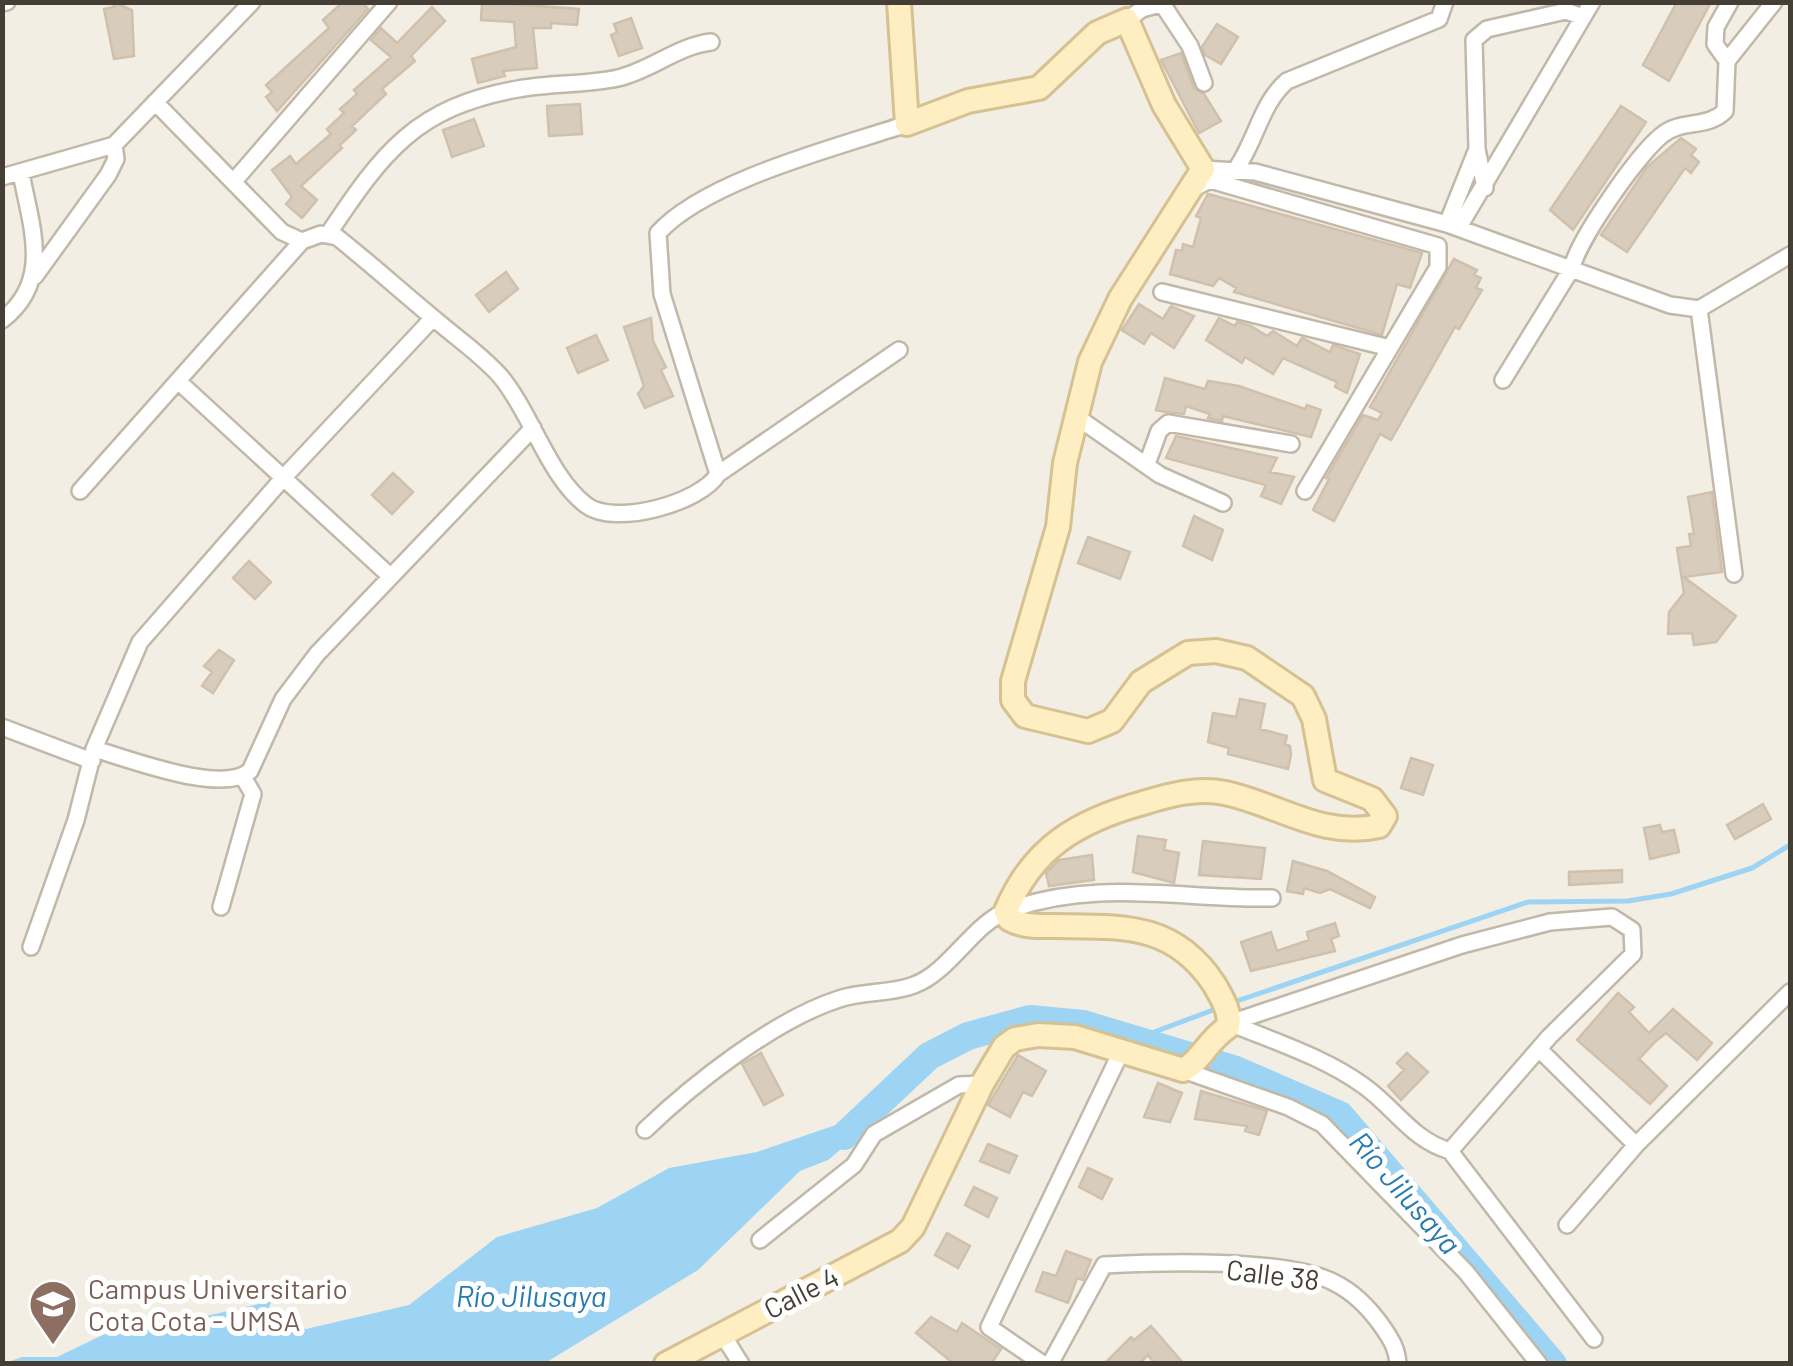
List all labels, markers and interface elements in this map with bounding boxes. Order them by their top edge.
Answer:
water label: Río Jilusaya [1343,1123,1469,1261]
street label: Calle 38 [1225,1251,1321,1297]
street label: Calle 4 [758,1259,844,1325]
place label: Campus Universitario Cota Cota - UMSA [88,1271,348,1337]
water label: Río Jilusaya [456,1277,606,1313]
school or university icon: Campus Universitario Cota Cota - UMSA [27,1278,79,1346]

